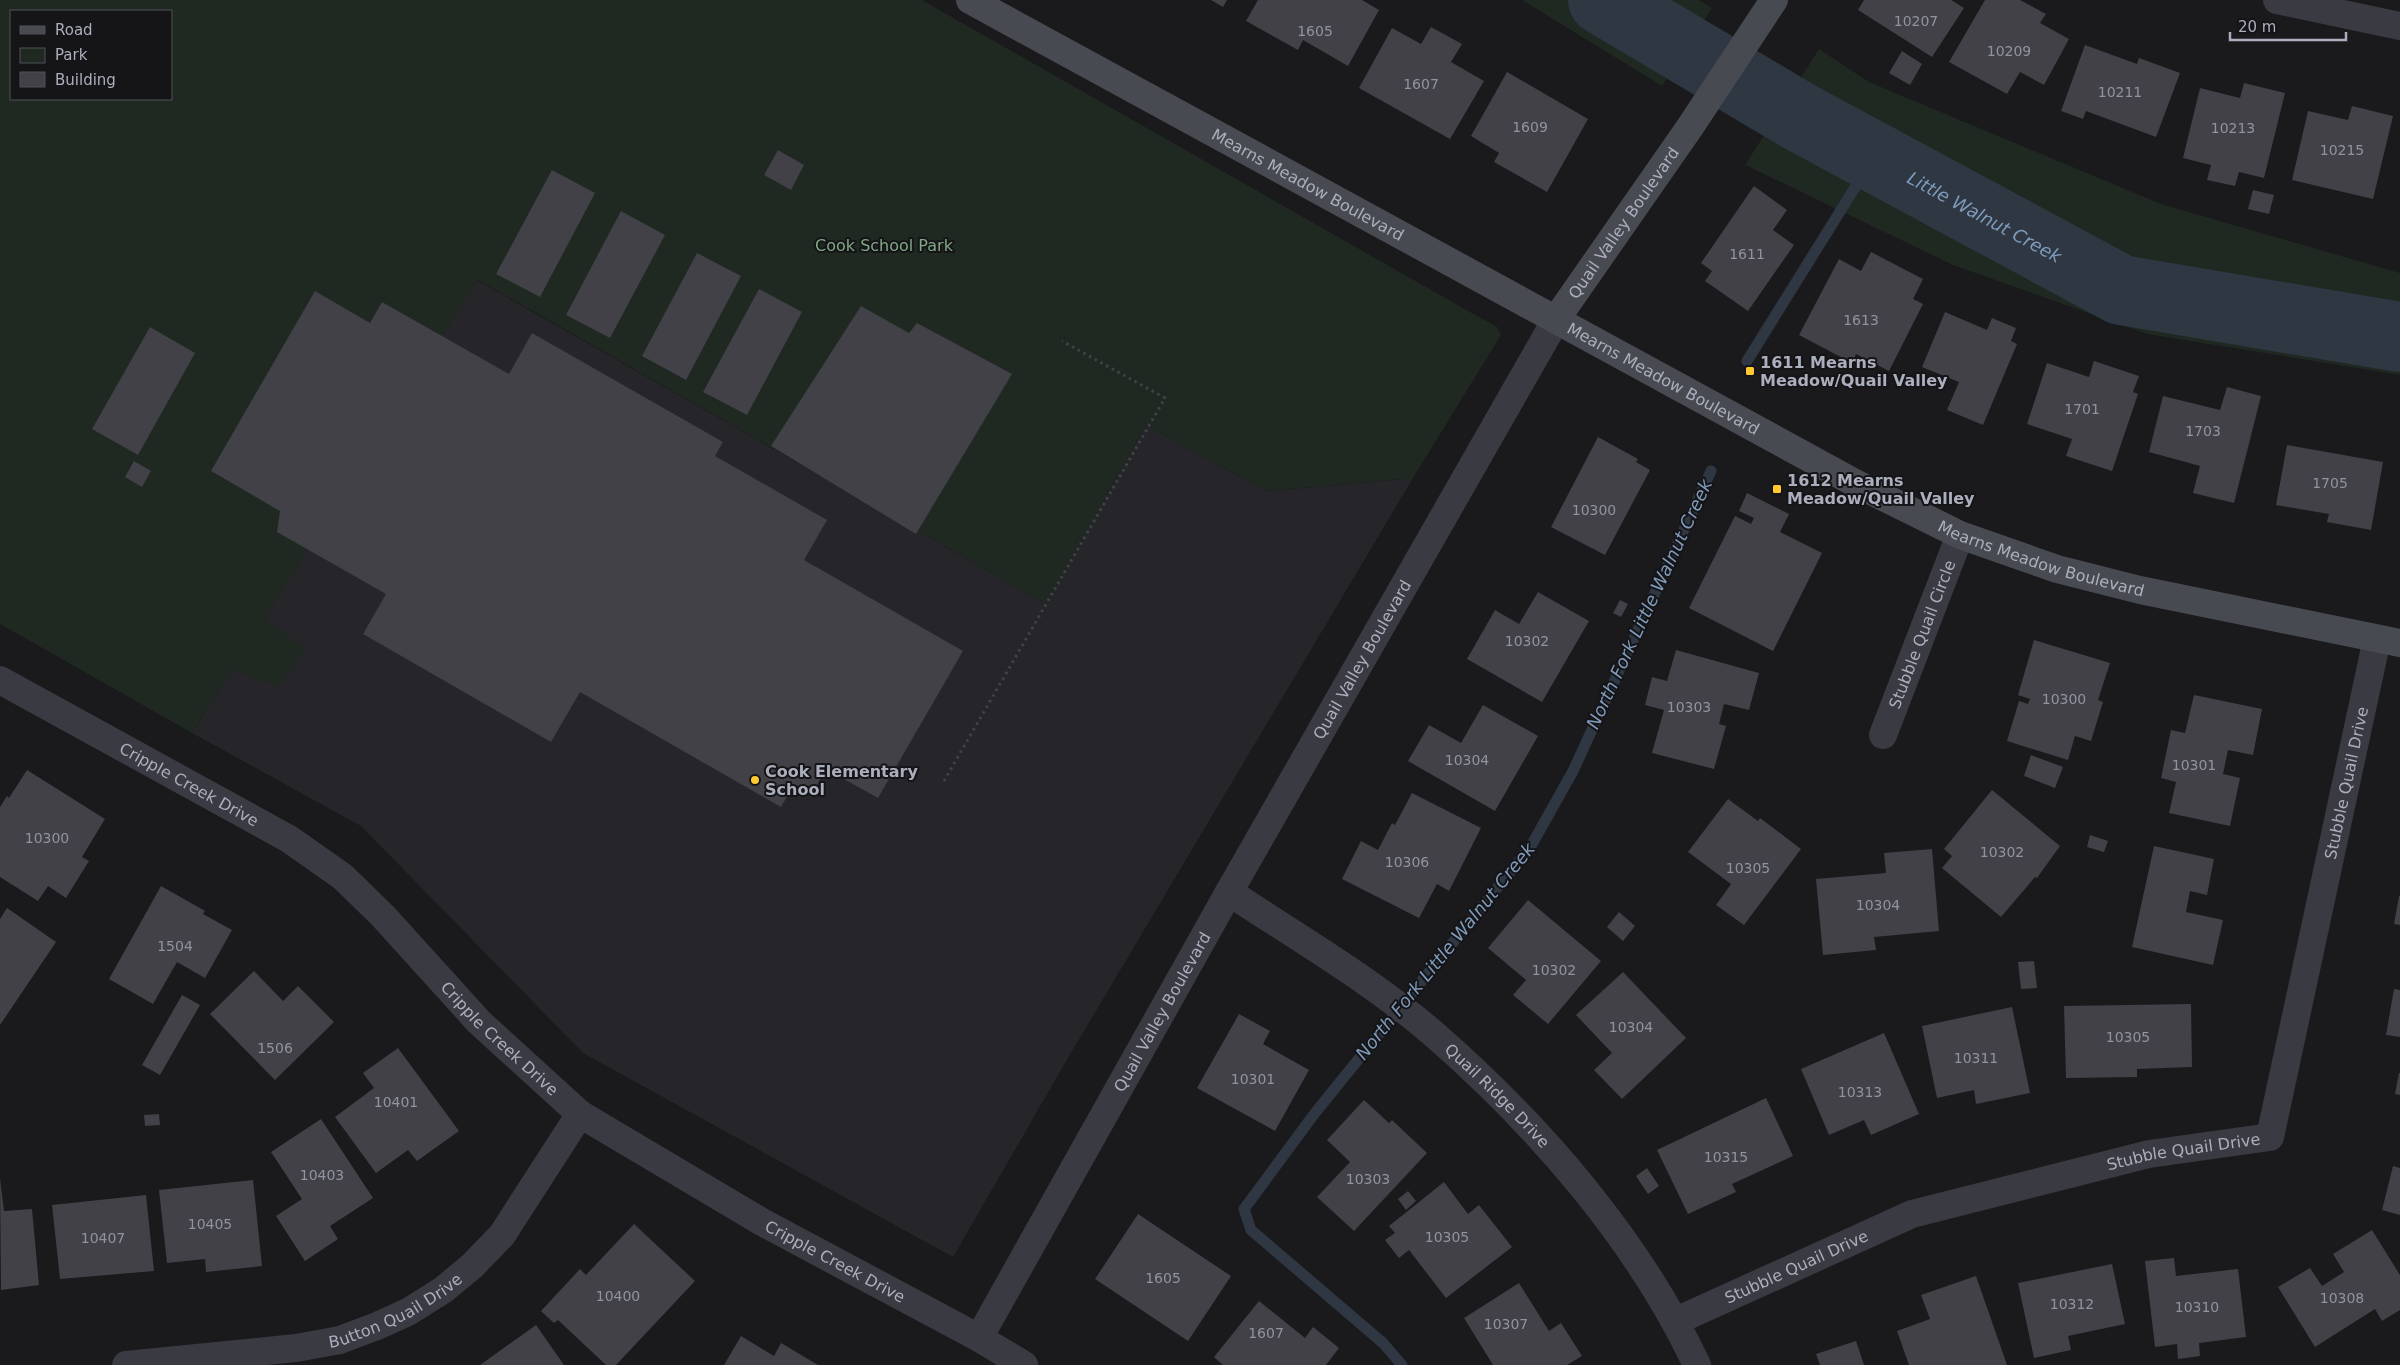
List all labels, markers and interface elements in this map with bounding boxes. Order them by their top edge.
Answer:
legend [10,10,172,100]
scale bar [2230,10,2346,42]
house number: 10207 [1894,13,1938,29]
text: 20 m [2238,18,2276,36]
text: Road [55,21,93,39]
house number: 1605 [1297,23,1333,39]
house number: 10209 [1987,43,2031,59]
text: Park [55,46,88,64]
text: Building [55,71,116,89]
house number: 1607 [1403,76,1439,92]
house number: 10211 [2098,84,2142,100]
house number: 1609 [1512,119,1548,135]
house number: 10213 [2211,120,2255,136]
street label: Mearns Meadow Boulevard [1209,124,1407,244]
house number: 10215 [2320,142,2364,158]
street label: Quail Valley Boulevard [1564,143,1683,302]
water label: Little Walnut Creek [1904,167,2067,267]
park label: Cook School Park [815,236,954,255]
house number: 1611 [1729,246,1765,262]
house number: 1613 [1843,312,1879,328]
street label: Mearns Meadow Boulevard [1564,318,1763,439]
place label: 1611 Mearns Meadow/Quail Valley [1760,353,1948,390]
marker: 1611 Mearns Meadow/Quail Valley [1744,365,1756,377]
house number: 1701 [2064,401,2100,417]
house number: 1703 [2185,423,2221,439]
place label: 1612 Mearns Meadow/Quail Valley [1787,471,1975,508]
water label: North Fork Little Walnut Creek [1582,474,1717,732]
house number: 1705 [2312,475,2348,491]
marker: 1612 Mearns Meadow/Quail Valley [1771,483,1783,495]
house number: 10300 [1572,502,1616,518]
street label: Mearns Meadow Boulevard [1935,516,2146,600]
street label: Stubble Quail Circle [1885,557,1959,711]
street label: Quail Valley Boulevard [1309,577,1415,743]
house number: 10302 [1505,633,1549,649]
house number: 10300 [2042,691,2086,707]
house number: 10303 [1667,699,1711,715]
street label: Stubble Quail Drive [2320,705,2372,861]
street label: Cripple Creek Drive [116,738,262,830]
house number: 10304 [1445,752,1489,768]
house number: 10301 [2172,757,2216,773]
place label: Cook Elementary School [765,762,918,799]
marker: Cook Elementary School [749,774,761,786]
house number: 10300 [25,830,69,846]
water label: North Fork Little Walnut Creek [1351,837,1540,1064]
house number: 10302 [1980,844,2024,860]
house number: 10306 [1385,854,1429,870]
house number: 10305 [1726,860,1770,876]
house number: 10304 [1856,897,1900,913]
street label: Quail Valley Boulevard [1109,928,1214,1095]
house number: 1504 [157,938,193,954]
house number: 10302 [1532,962,1576,978]
street label: Cripple Creek Drive [437,977,562,1099]
house number: 10304 [1609,1019,1653,1035]
house number: 10305 [2106,1029,2150,1045]
street label: Quail Ridge Drive [1441,1039,1554,1151]
house number: 1506 [257,1040,293,1056]
house number: 10311 [1954,1050,1998,1066]
house number: 10301 [1231,1071,1275,1087]
house number: 10313 [1838,1084,1882,1100]
house number: 10401 [374,1094,418,1110]
street label: Stubble Quail Drive [2105,1129,2261,1174]
house number: 10315 [1704,1149,1748,1165]
house number: 10403 [300,1167,344,1183]
house number: 10303 [1346,1171,1390,1187]
house number: 10405 [188,1216,232,1232]
street label: Cripple Creek Drive [762,1216,908,1306]
street label: Stubble Quail Drive [1721,1226,1871,1307]
house number: 10305 [1425,1229,1469,1245]
house number: 10407 [81,1230,125,1246]
street label: Button Quail Drive [327,1269,466,1351]
house number: 1605 [1145,1270,1181,1286]
house number: 10400 [596,1288,640,1304]
house number: 10308 [2320,1290,2364,1306]
house number: 10312 [2050,1296,2094,1312]
house number: 10310 [2175,1299,2219,1315]
house number: 10307 [1484,1316,1528,1332]
house number: 1607 [1248,1325,1284,1341]

